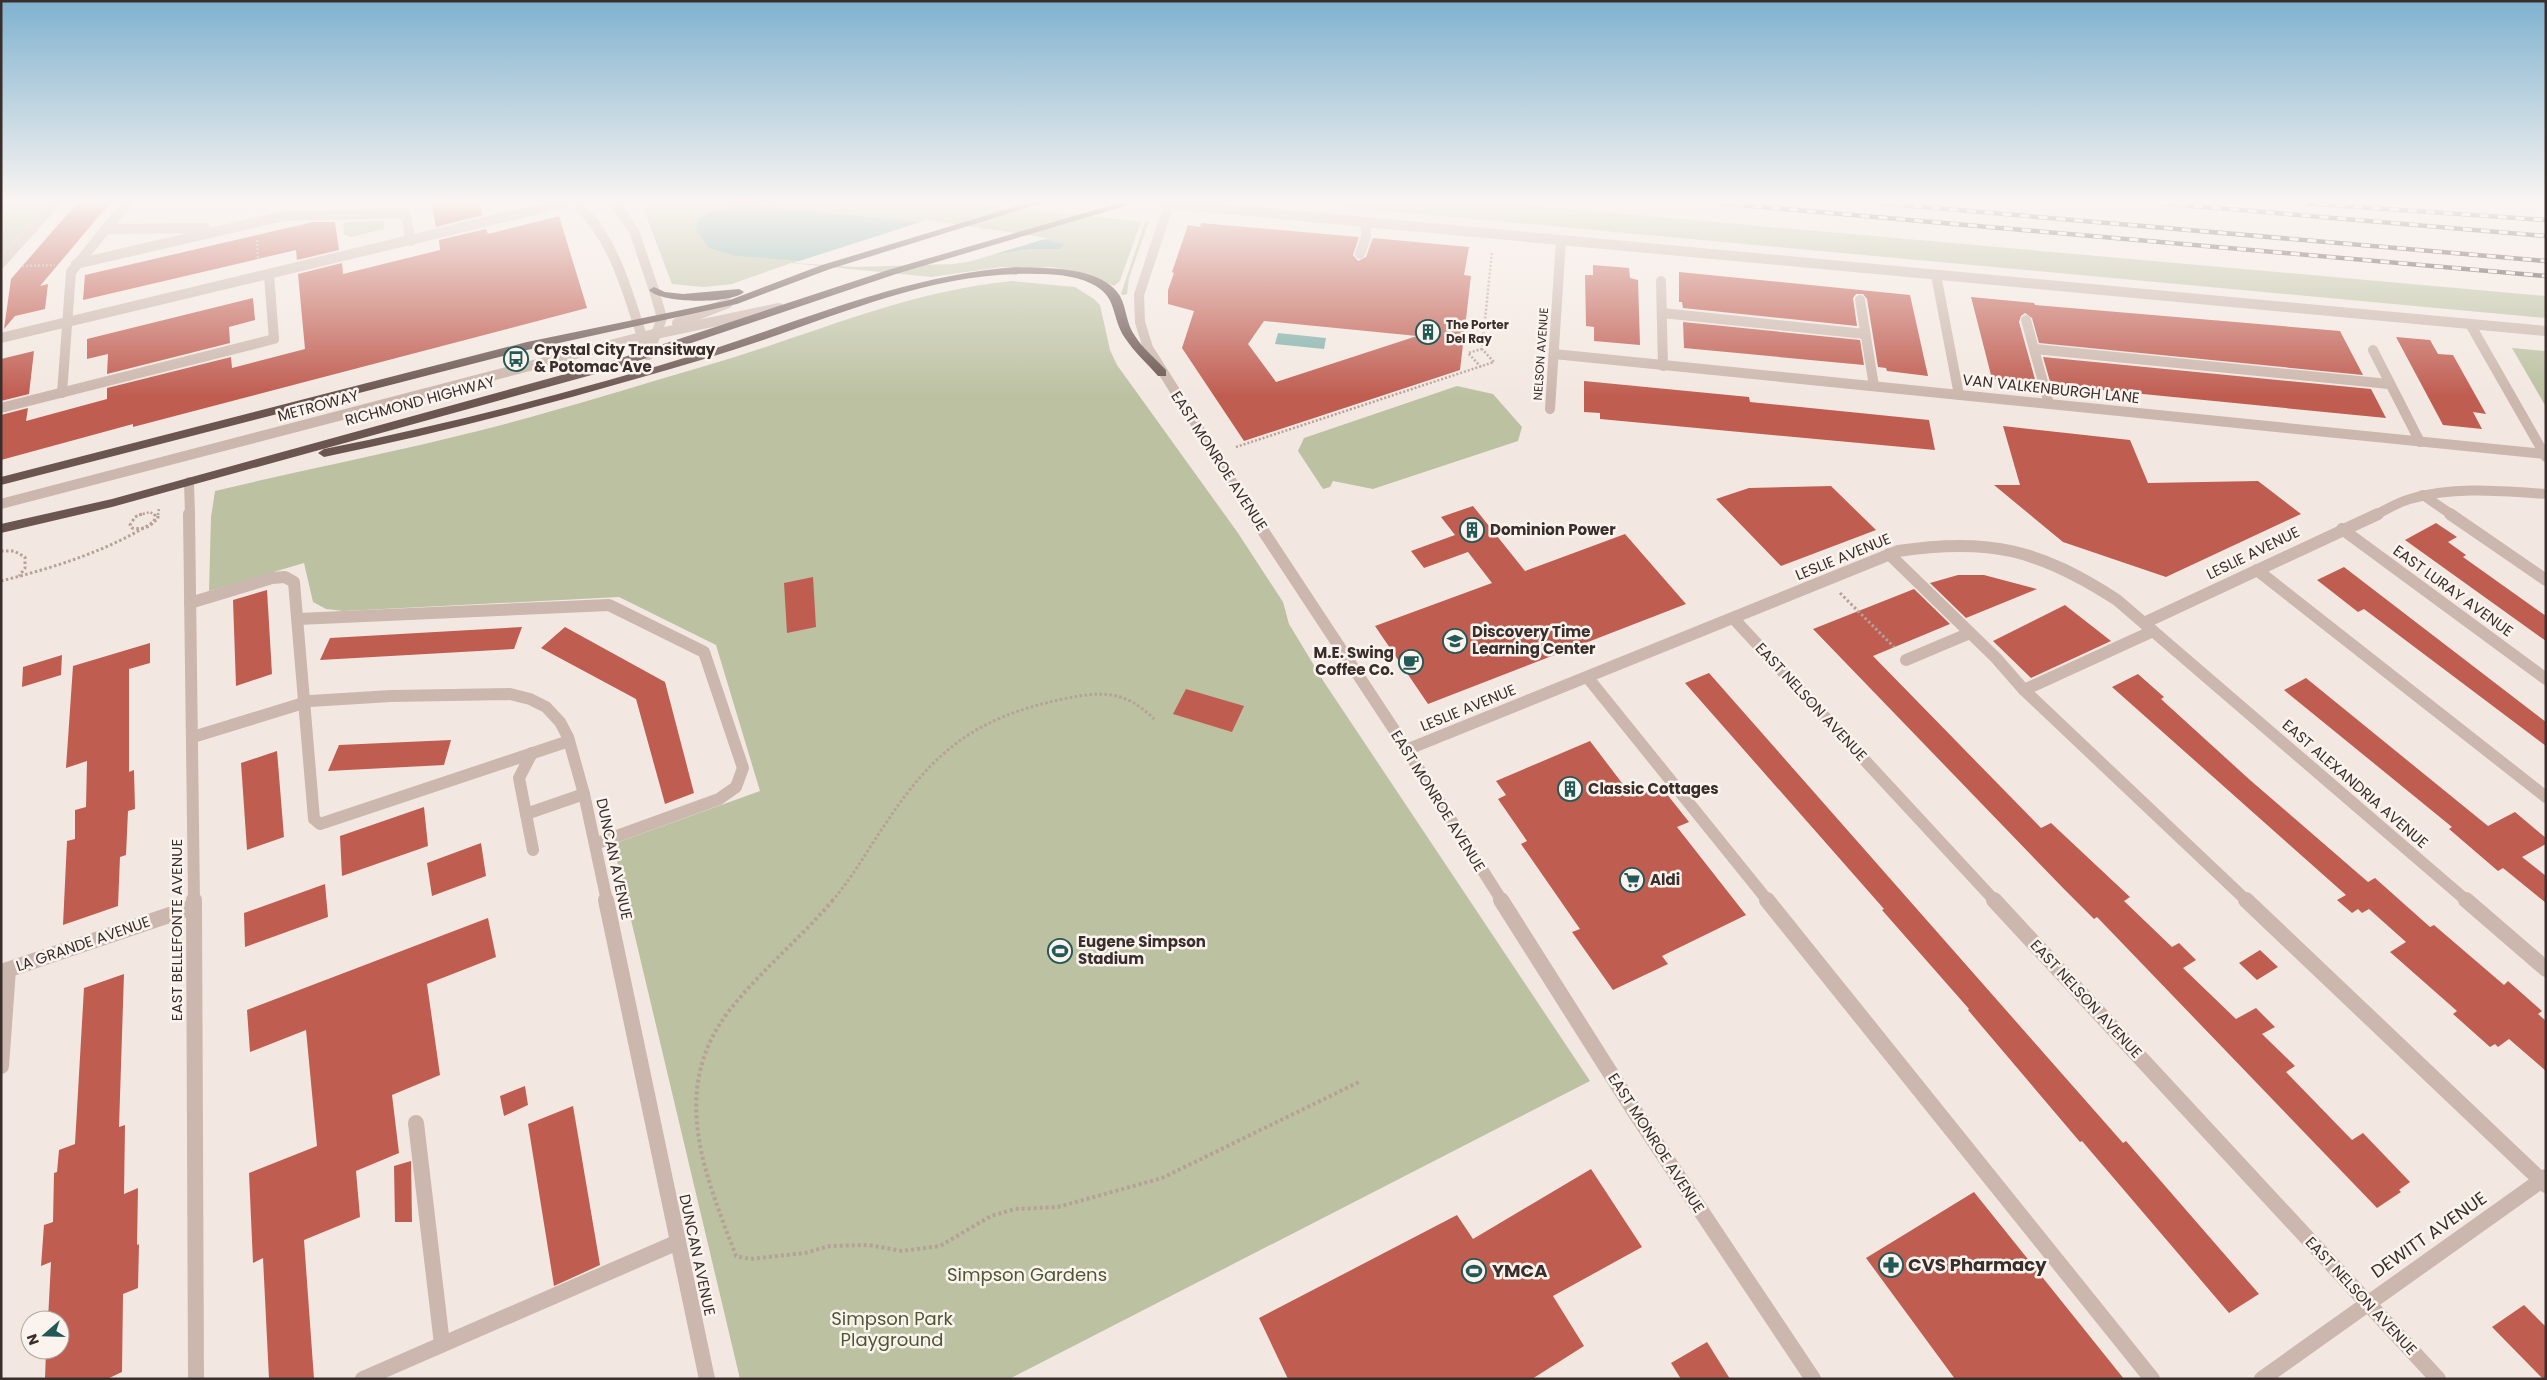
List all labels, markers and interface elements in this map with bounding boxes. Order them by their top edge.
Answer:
street label: NELSON AVENUE [1529,307,1552,401]
place label: The Porter Del Ray [1446,316,1509,347]
building icon: The Porter Del Ray [1415,319,1441,345]
place label: Crystal City Transitway & Potomac Ave [534,339,716,377]
bus stop icon: Crystal City Transitway & Potomac Ave [503,346,529,372]
street label: VAN VALKENBURGH LANE [1961,369,2141,408]
street label: RICHMOND HIGHWAY [343,370,497,431]
street label: METROWAY [275,385,361,426]
street label: EAST MONROE AVENUE [1166,387,1273,535]
building icon: Dominion Power [1459,517,1485,543]
place label: Dominion Power [1490,519,1616,540]
street label: LESLIE AVENUE [2203,521,2303,584]
street label: LESLIE AVENUE [1792,528,1894,585]
street label: EAST LURAY AVENUE [2389,540,2518,641]
place label: Discovery Time Learning Center [1472,621,1596,659]
school or university icon: Discovery Time Learning Center [1442,628,1468,654]
street label: EAST NELSON AVENUE [1751,638,1872,765]
place label: M.E. Swing Coffee Co. [1314,642,1394,680]
cafe icon: M.E. Swing Coffee Co. [1398,649,1424,675]
street label: LESLIE AVENUE [1417,679,1519,736]
street label: EAST ALEXANDRIA AVENUE [2278,714,2433,853]
street label: EAST MONROE AVENUE [1386,726,1490,875]
building icon: Classic Cottages [1557,776,1583,802]
place label: Classic Cottages [1588,778,1719,799]
street label: DUNCAN AVENUE [591,796,638,922]
street label: EAST BELLEFONTE AVENUE [166,839,187,1021]
supermarket icon: Aldi [1619,867,1645,893]
place label: Aldi [1650,869,1680,890]
street label: LA GRANDE AVENUE [13,911,153,976]
place label: Eugene Simpson Stadium [1078,931,1206,969]
street label: EAST NELSON AVENUE [2026,935,2147,1062]
sports icon: Eugene Simpson Stadium [1047,938,1073,964]
street label: EAST MONROE AVENUE [1603,1069,1710,1217]
street label: DEWITT AVENUE [2366,1185,2492,1284]
street label: DUNCAN AVENUE [674,1192,721,1318]
street label: EAST NELSON AVENUE [2301,1232,2422,1359]
pharmacy icon: CVS Pharmacy [1878,1252,1904,1278]
place label: CVS Pharmacy [1908,1252,2047,1277]
sports icon: YMCA [1461,1258,1487,1284]
place label: YMCA [1492,1258,1548,1283]
park label: Simpson Gardens [947,1262,1107,1287]
park label: Simpson Park Playground [831,1306,953,1352]
north arrow [20,1310,70,1360]
text: N [22,1331,44,1348]

